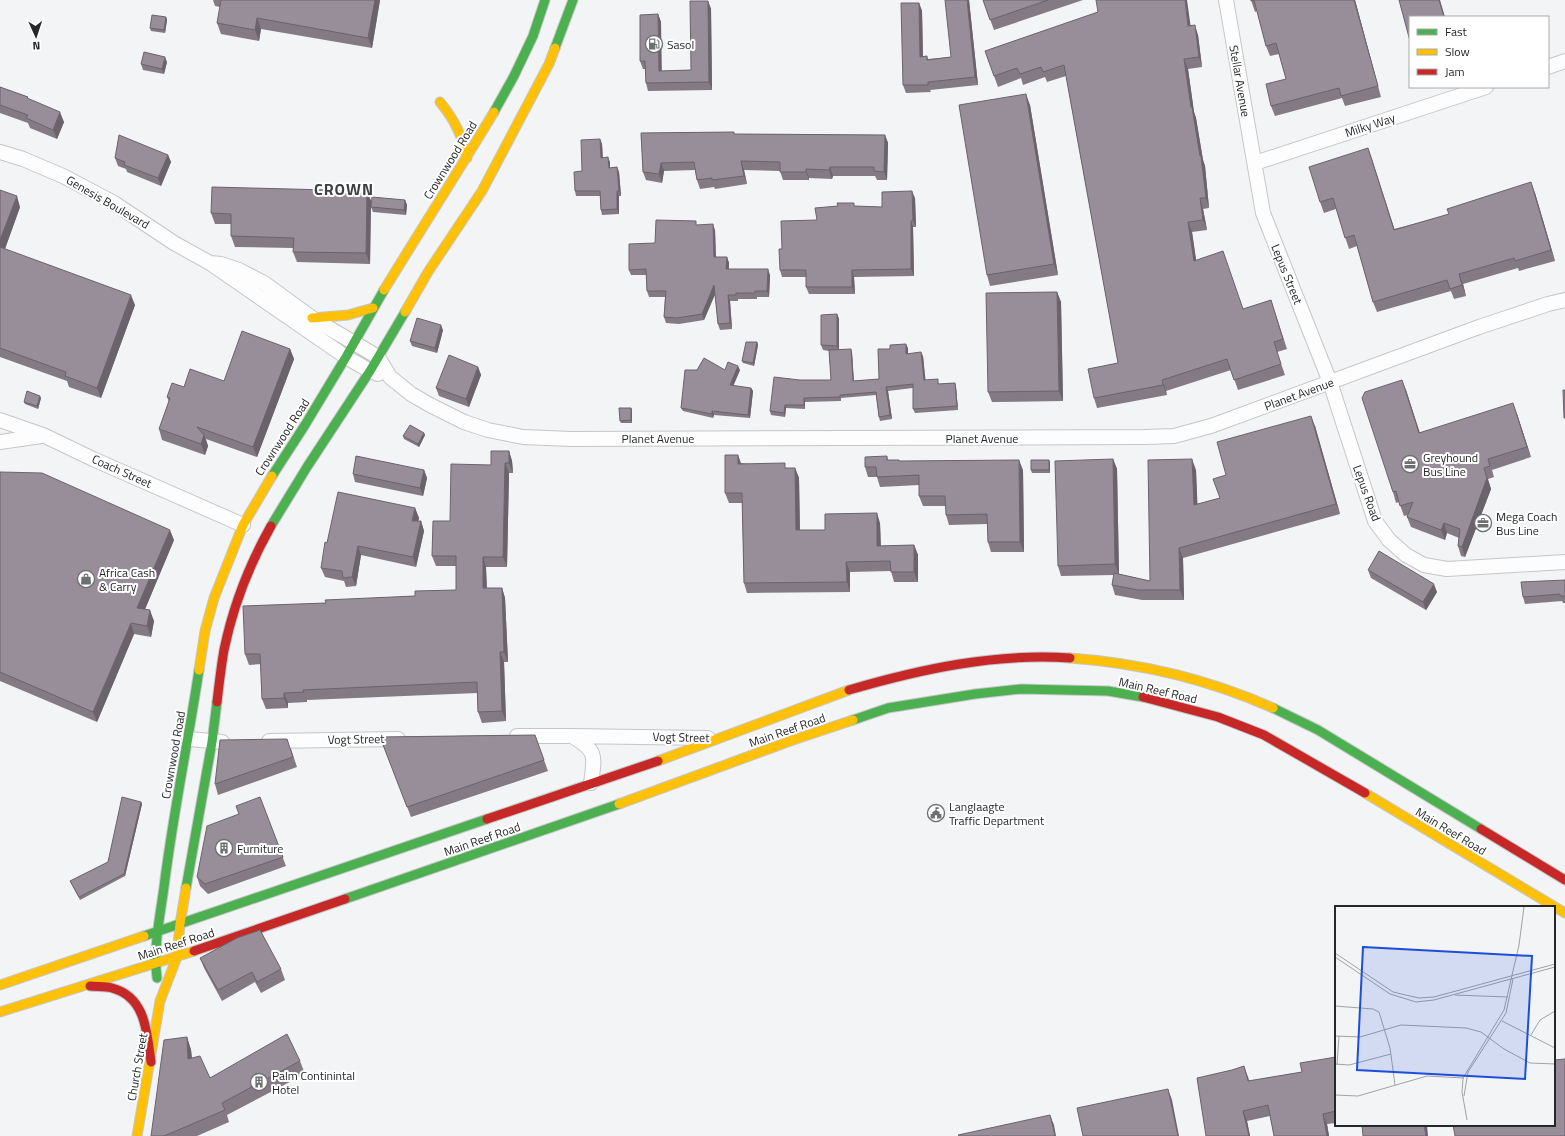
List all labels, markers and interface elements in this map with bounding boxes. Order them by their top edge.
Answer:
north arrow [16,16,56,56]
legend [1409,16,1549,88]
text: Fast [1445,22,1468,41]
fuel station icon: Sasol [644,34,664,54]
place label: Sasol [667,35,694,54]
text: N [32,38,41,54]
text: Slow [1445,42,1470,61]
street label: Stellar Avenue [1224,44,1256,118]
text: Jam [1445,62,1465,81]
street label: Milky Way [1342,108,1398,142]
street label: Crownwood Road [418,117,482,203]
street label: Genesis Boulevard [63,170,153,234]
district label: CROWN [314,177,374,201]
street label: Lepus Street [1266,241,1308,308]
street label: Planet Avenue [1262,373,1336,415]
street label: Crownwood Road [250,394,314,480]
street label: Planet Avenue [622,429,694,448]
street label: Planet Avenue [946,429,1018,448]
place label: Greyhound Bus Line [1423,448,1478,481]
street label: Coach Street [89,449,156,493]
office icon: Greyhound Bus Line [1400,454,1420,474]
street label: Lepus Road [1348,462,1386,524]
place label: Mega Coach Bus Line [1496,507,1557,540]
office icon: Mega Coach Bus Line [1473,513,1493,533]
place label: Africa Cash & Carry [99,563,155,596]
shop icon: Africa Cash & Carry [76,569,96,589]
street label: Main Reef Road [1117,672,1199,708]
street label: Main Reef Road [746,708,828,752]
street label: Crownwood Road [156,710,190,800]
street label: Vogt Street [652,727,710,747]
street label: Vogt Street [327,729,385,749]
place label: Langlaagte Traffic Department [949,797,1045,830]
street label: Main Reef Road [1412,802,1490,860]
public building icon: Langlaagte Traffic Department [926,803,946,823]
street label: Main Reef Road [441,817,523,861]
building icon: Furniture [214,838,234,858]
place label: Furniture [237,839,283,858]
inset map [1335,906,1555,1126]
street label: Main Reef Road [135,923,217,965]
street label: Church Street [122,1031,152,1102]
place label: Palm Continintal Hotel [272,1066,355,1099]
building icon: Palm Continintal Hotel [249,1072,269,1092]

